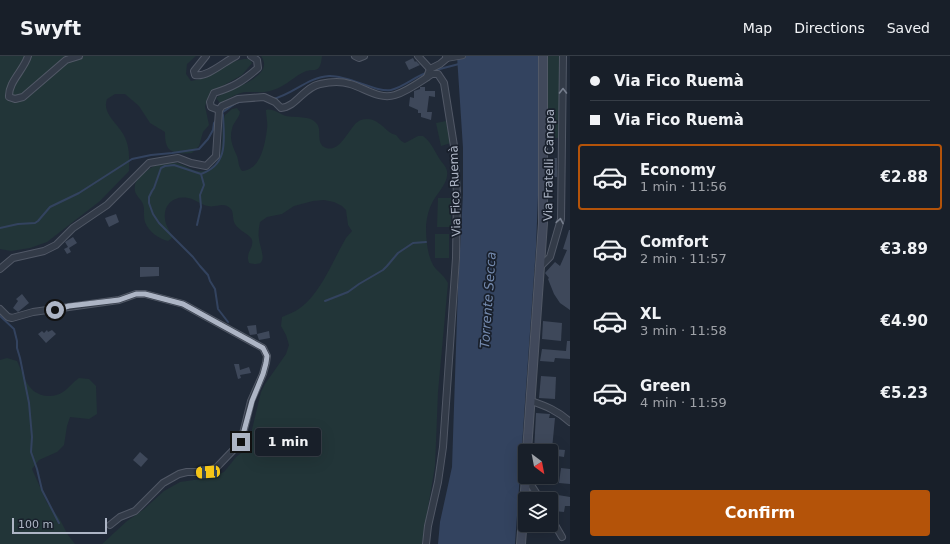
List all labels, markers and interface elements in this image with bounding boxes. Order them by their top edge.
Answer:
text: Swyft [20,17,81,39]
text: Map [743,20,772,36]
text: Directions [794,20,865,36]
text: Saved [887,20,930,36]
text: Via Fico Ruemà [614,72,744,90]
one-way arrow [559,88,567,94]
street label: Via Fratelli Canepa [541,109,557,221]
text: Via Fico Ruemà [614,111,744,129]
street label: Via Fico Ruemà [446,145,464,237]
icon: car [592,159,628,195]
text: Economy [640,161,716,179]
text: €2.88 [881,168,928,186]
text: 1 min · 11:56 [640,179,727,194]
one-way arrow [556,218,564,224]
icon: car [592,231,628,267]
text: Comfort [640,233,708,251]
text: €3.89 [881,240,928,258]
water label: Torrente Secca [477,251,499,349]
text: 2 min · 11:57 [640,251,727,266]
route start [46,301,64,319]
icon: car [592,303,628,339]
text: XL [640,305,661,323]
text: €4.90 [881,312,928,330]
text: 3 min · 11:58 [640,323,727,338]
icon: car [592,375,628,411]
text: Green [640,377,691,395]
text: €5.23 [881,384,928,402]
text: 4 min · 11:59 [640,395,727,410]
callout: 1 min [255,428,321,456]
route end [232,433,250,451]
text: 1 min [268,434,308,449]
north arrow [518,444,558,484]
map controls [518,444,558,532]
car [196,465,220,479]
button: Confirm [590,490,930,536]
button: layers [518,492,558,532]
scale bar [12,516,107,535]
text: 100 m [18,518,53,531]

